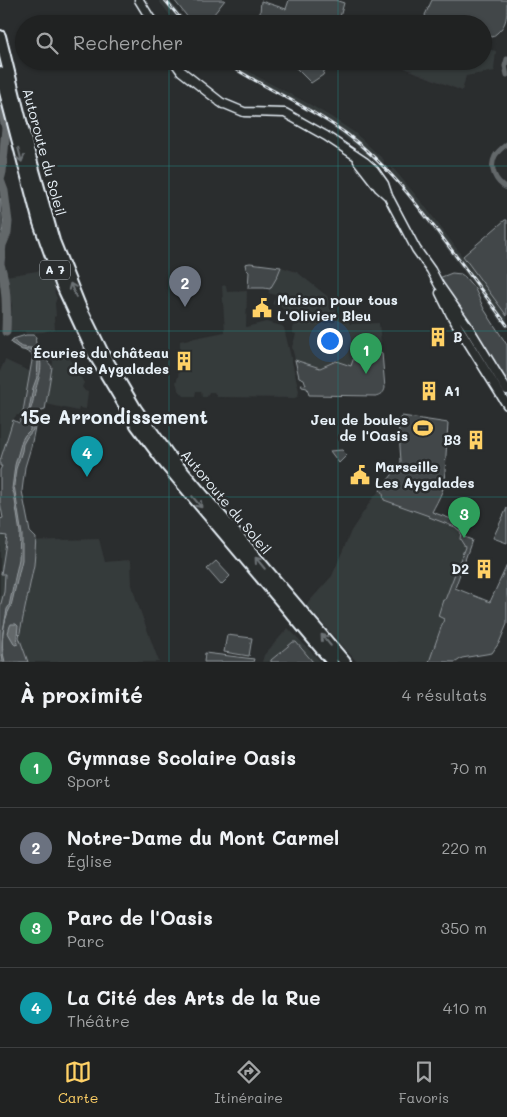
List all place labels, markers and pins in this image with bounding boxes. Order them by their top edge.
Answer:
pin: 2 [169,266,201,307]
place label: Maison pour tous L'Olivier Bleu [277,290,398,325]
public building icon: Maison pour tous L'Olivier Bleu [251,297,273,319]
building icon: B [427,326,449,348]
place label: B [453,327,462,346]
pin: 1 [350,333,382,374]
place label: Écuries du château des Aygalades [33,343,169,378]
building icon: Écuries du château des Aygalades [173,350,195,372]
building icon: A1 [418,380,440,402]
place label: A1 [444,381,460,400]
place label: Jeu de boules de l'Oasis [311,410,408,445]
sports icon: Jeu de boules de l'Oasis [412,417,434,439]
building icon: B3 [465,429,487,451]
place label: B3 [443,430,461,449]
pin: 4 [71,436,103,477]
place label: Marseille Les Aygalades [375,457,474,492]
public building icon: Marseille Les Aygalades [349,464,371,486]
pin: 3 [448,497,480,538]
building icon: D2 [473,558,495,580]
place label: D2 [451,559,469,578]

